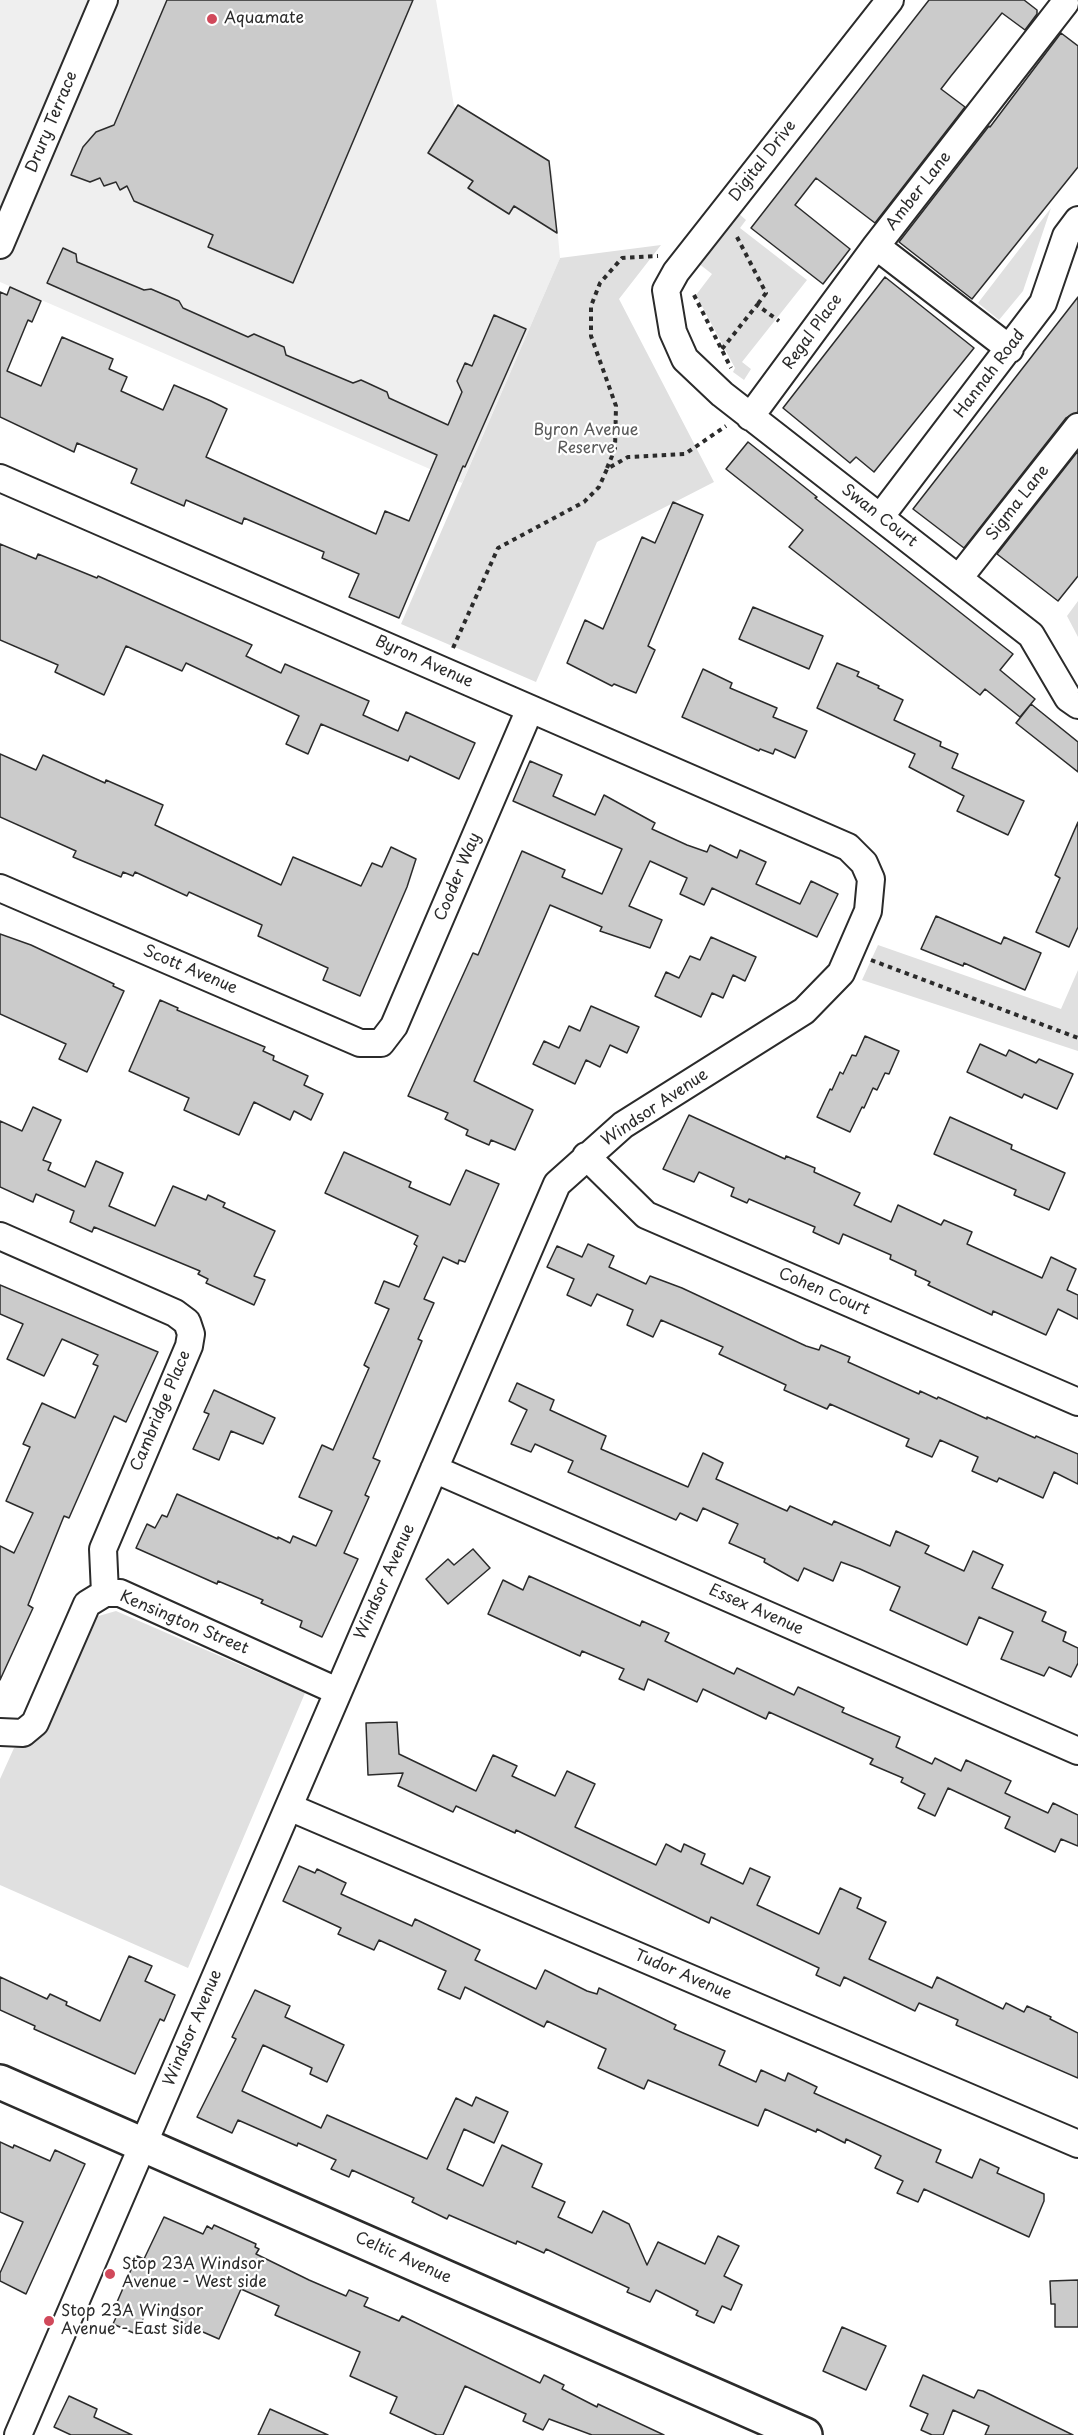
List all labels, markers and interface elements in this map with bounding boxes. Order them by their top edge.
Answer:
place label: Aquamate [224,9,304,29]
marker: Aquamate [205,12,219,26]
street label: Drury Terrace [22,68,82,176]
street label: Digital Drive [725,117,801,205]
street label: Amber Lane [882,148,956,234]
street label: Regal Place [779,291,847,373]
street label: Hannah Road [951,326,1029,422]
park label: Byron Avenue Reserve [533,421,639,459]
street label: Sigma Lane [982,461,1054,545]
street label: Swan Court [837,480,921,552]
street label: Byron Avenue [372,632,476,692]
street label: Cooder Way [431,830,485,924]
street label: Scott Avenue [140,941,240,999]
street label: Windsor Avenue [598,1065,712,1151]
street label: Cohen Court [775,1264,873,1320]
street label: Cambridge Place [127,1348,195,1474]
street label: Windsor Avenue [351,1521,419,1643]
street label: Essex Avenue [706,1581,806,1639]
street label: Kensington Street [117,1587,251,1659]
street label: Tudor Avenue [632,1946,734,2004]
street label: Windsor Avenue [160,1967,226,2089]
street label: Celtic Avenue [352,2228,454,2288]
place label: Stop 23A Windsor Avenue - West side [122,2255,267,2293]
marker: Stop 23A Windsor Avenue - West side [103,2267,117,2281]
place label: Stop 23A Windsor Avenue - East side [61,2302,203,2340]
marker: Stop 23A Windsor Avenue - East side [42,2314,56,2328]

